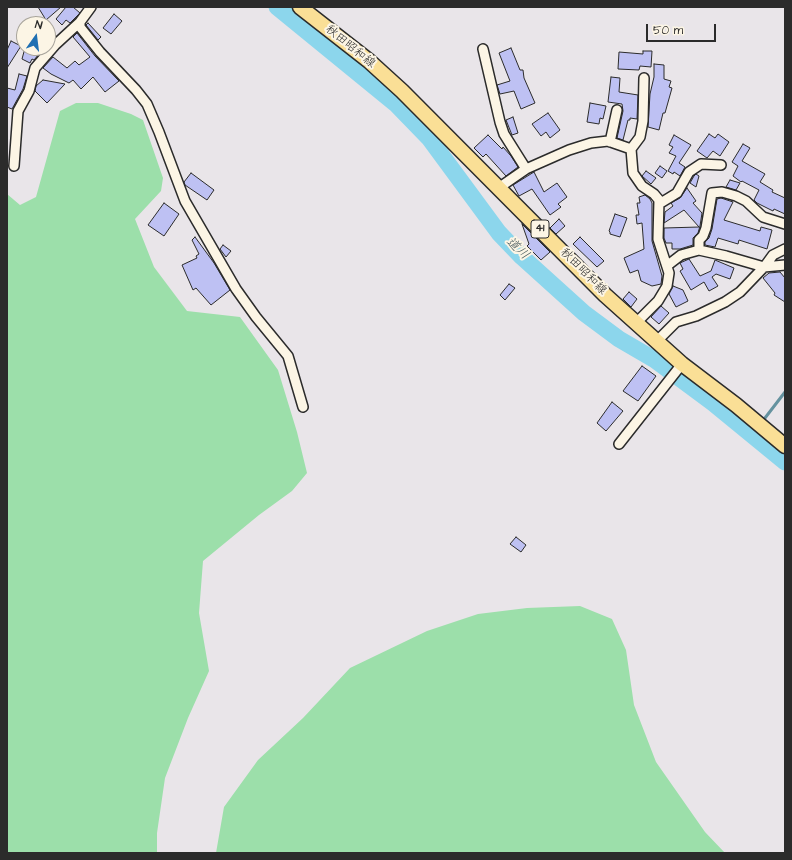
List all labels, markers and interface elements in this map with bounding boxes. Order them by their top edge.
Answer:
north arrow [16,16,56,56]
scale bar [648,16,718,42]
text: N [34,17,44,33]
text: 50 m [653,22,683,39]
street label: 秋田昭和線 [322,23,378,71]
road number: 41 [531,220,549,238]
water label: 道川 [502,234,532,264]
street label: 秋田昭和線 [557,246,609,298]

